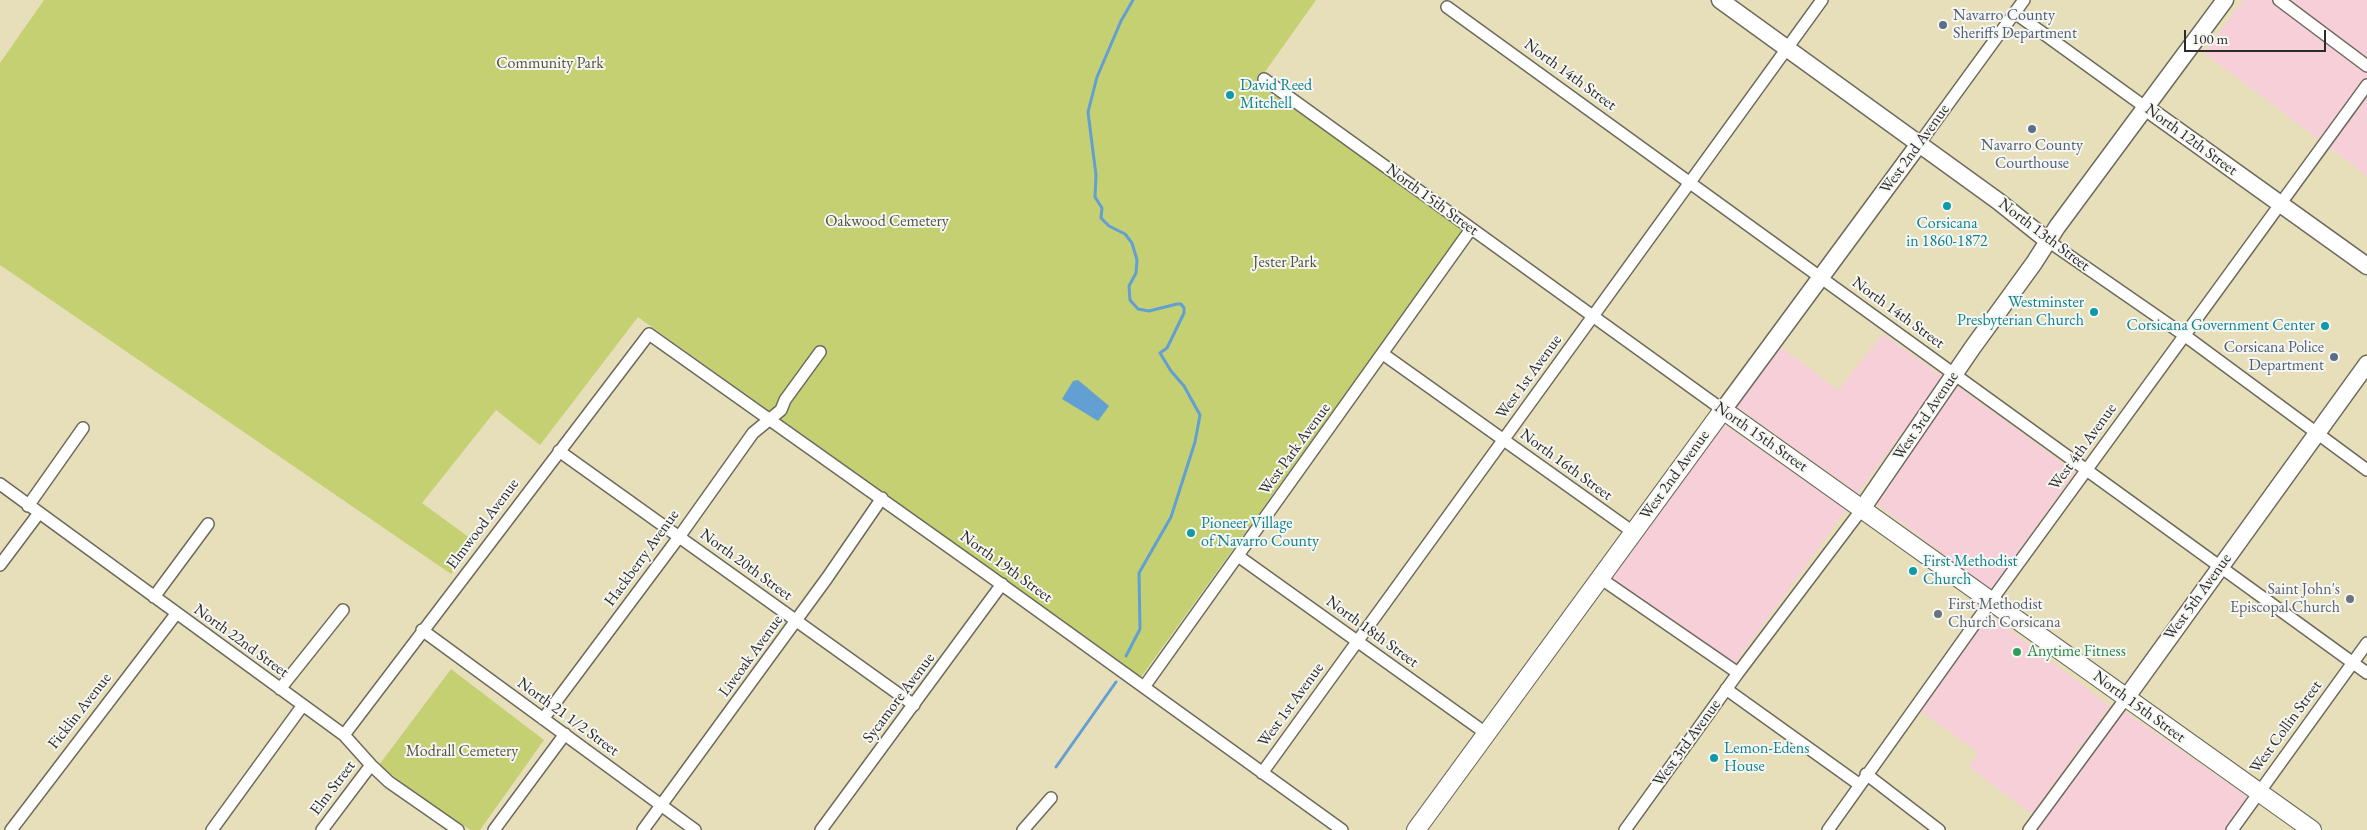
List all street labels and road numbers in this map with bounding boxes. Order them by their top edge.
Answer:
street label: North 14th Street [1520,35,1620,115]
street label: West 2nd Avenue [1876,100,1954,198]
street label: North 12th Street [2141,100,2241,180]
street label: North 15th Street [1382,160,1482,240]
street label: North 13th Street [1995,194,2093,276]
street label: North 14th Street [1848,273,1948,353]
street label: West 1st Avenue [1492,331,1566,423]
street label: West 3rd Avenue [1889,368,1963,464]
street label: North 15th Street [1711,398,1811,476]
street label: West Park Avenue [1255,399,1335,499]
street label: West 4th Avenue [2045,400,2121,494]
street label: North 16th Street [1516,425,1616,505]
street label: West 2nd Avenue [1636,426,1714,524]
street label: Elmwood Avenue [443,475,523,573]
street label: Hackberry Avenue [601,506,683,610]
street label: North 20th Street [696,525,796,605]
street label: North 19th Street [956,527,1056,607]
street label: West 5th Avenue [2160,550,2236,644]
street label: North 18th Street [1322,592,1422,672]
street label: North 22nd Street [190,600,292,682]
street label: Liveoak Avenue [715,611,787,701]
street label: Sycamore Avenue [859,649,939,747]
street label: West 1st Avenue [1254,659,1328,751]
street label: North 15th Street [2089,667,2189,747]
street label: Ficklin Avenue [44,669,116,753]
street label: North 21 1/2 Street [513,674,623,760]
street label: West Collin Street [2246,677,2326,777]
street label: West 3rd Avenue [1649,696,1725,790]
street label: Elm Street [306,757,360,819]

